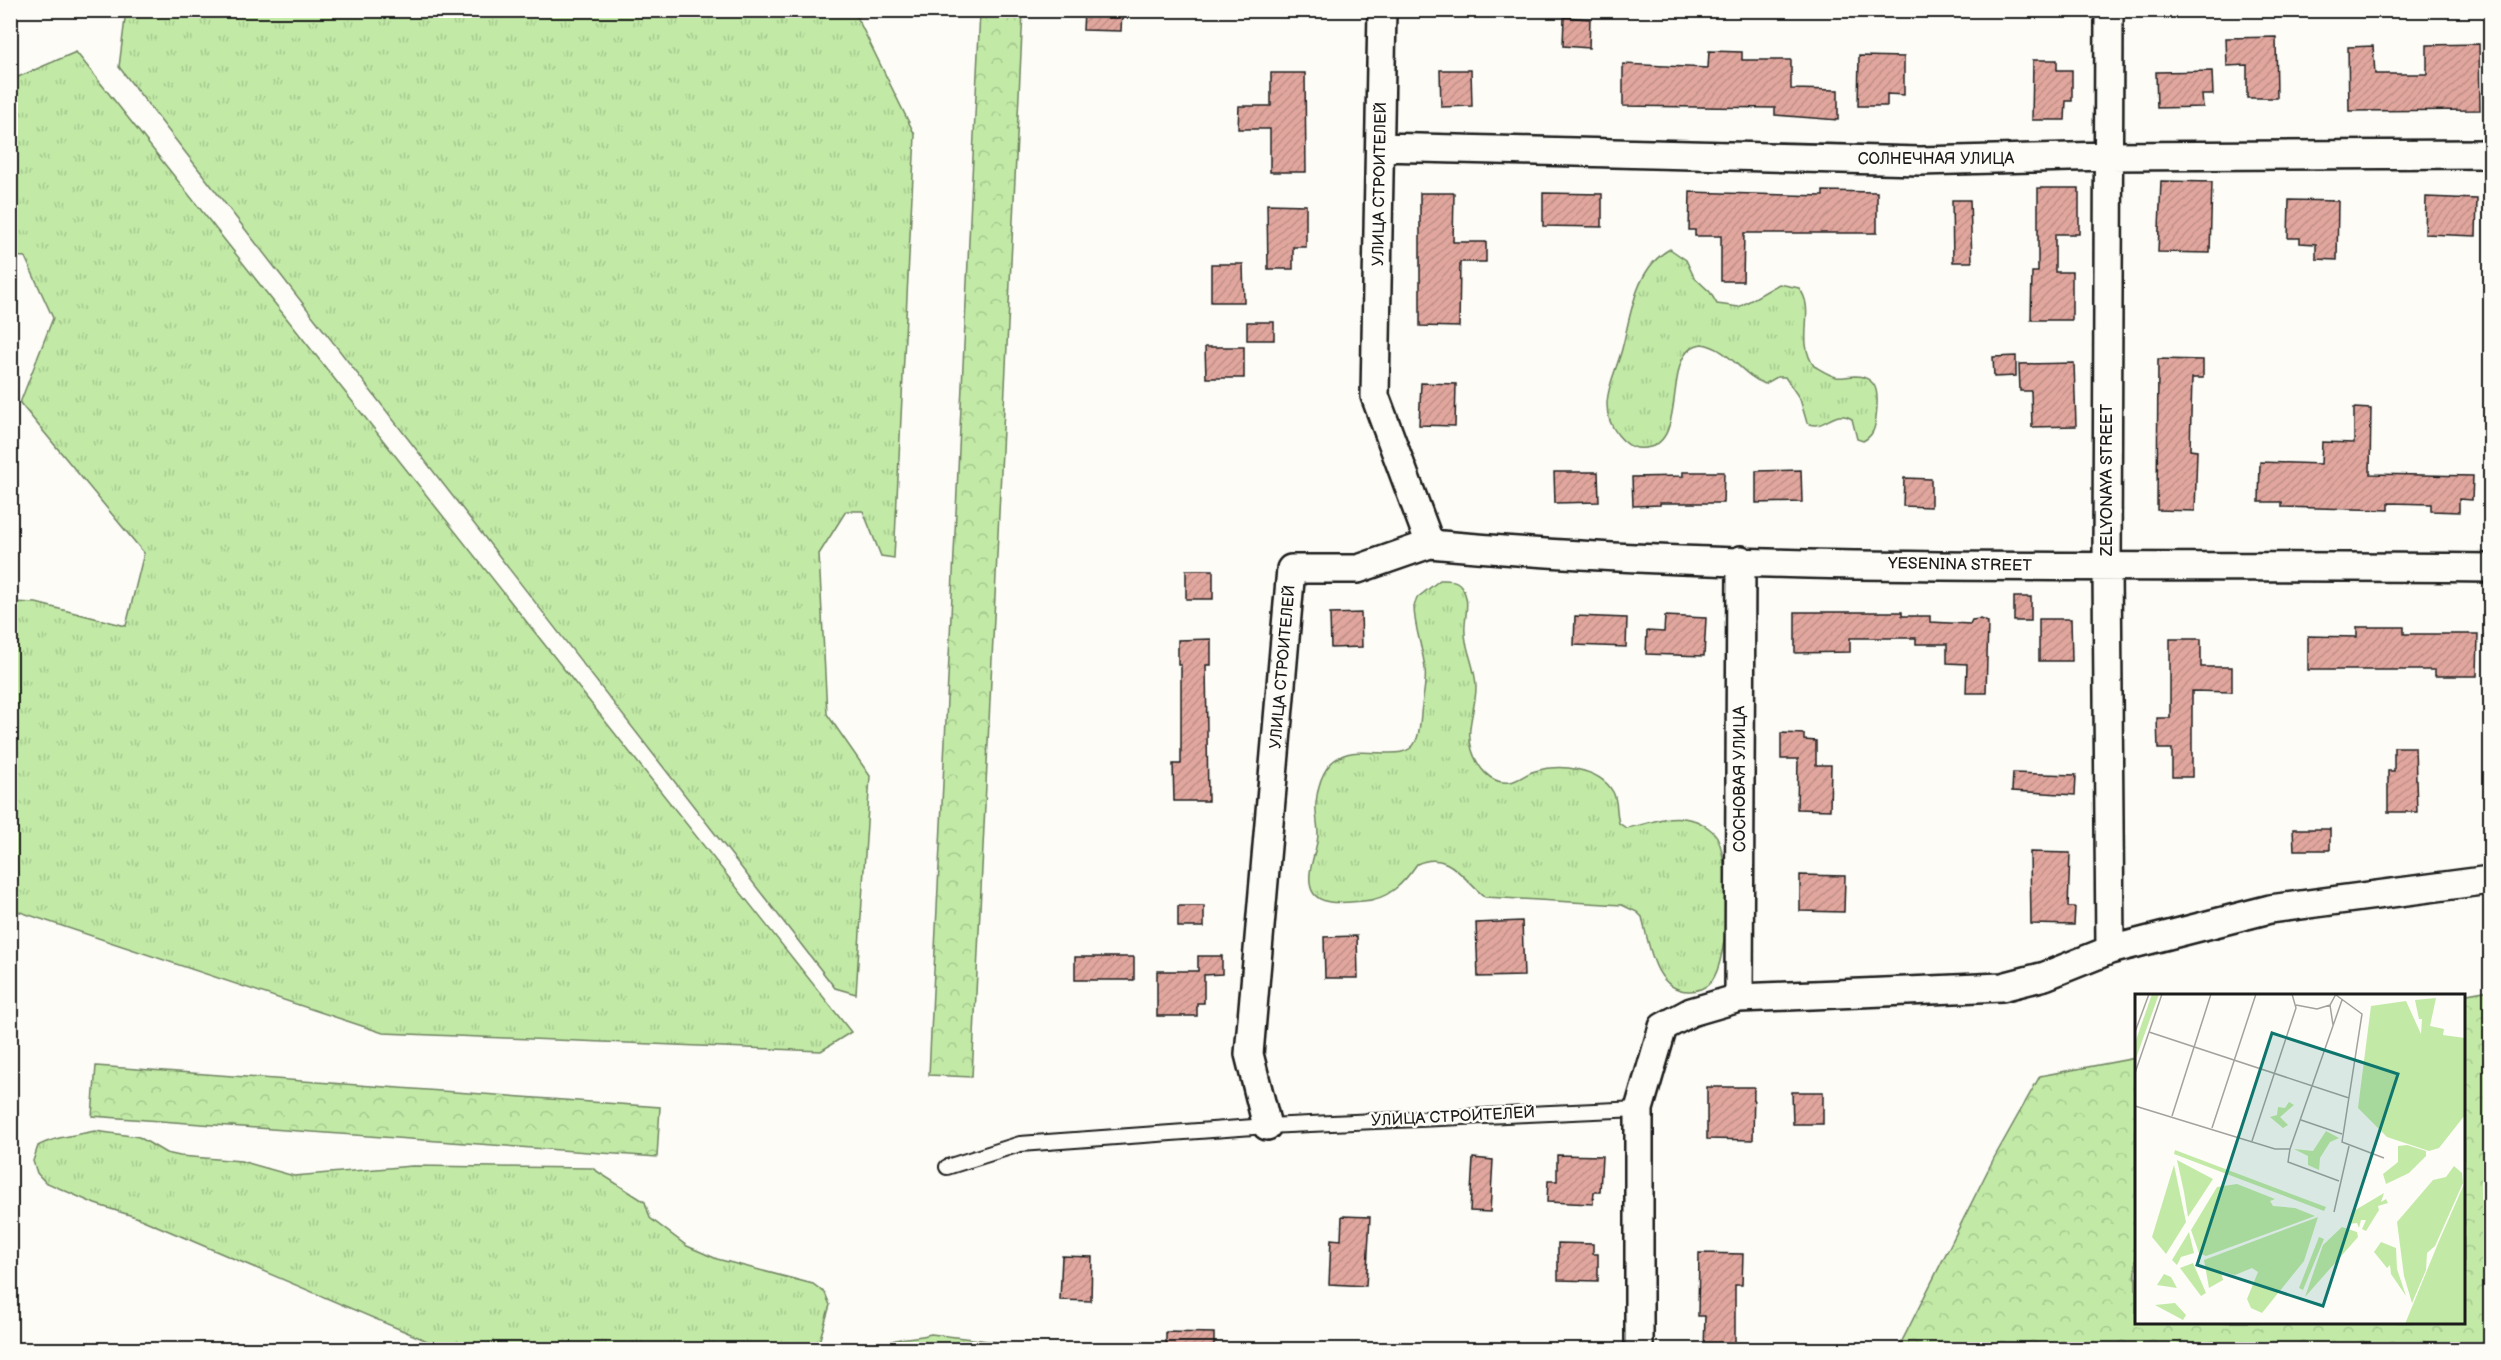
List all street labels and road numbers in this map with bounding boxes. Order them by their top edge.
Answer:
street label: УЛИЦА СТРОИТЕЛЕЙ [1369,102,1391,266]
street label: СОЛНЕЧНАЯ УЛИЦА [1858,150,2015,169]
street label: ZELYONAYA STREET [2098,404,2117,557]
street label: YESENINA STREET [1887,554,2033,576]
street label: УЛИЦА СТРОИТЕЛЕЙ [1266,584,1300,750]
street label: СОСНОВАЯ УЛИЦА [1731,706,1750,852]
street label: УЛИЦА СТРОИТЕЛЕЙ [1370,1103,1536,1131]

